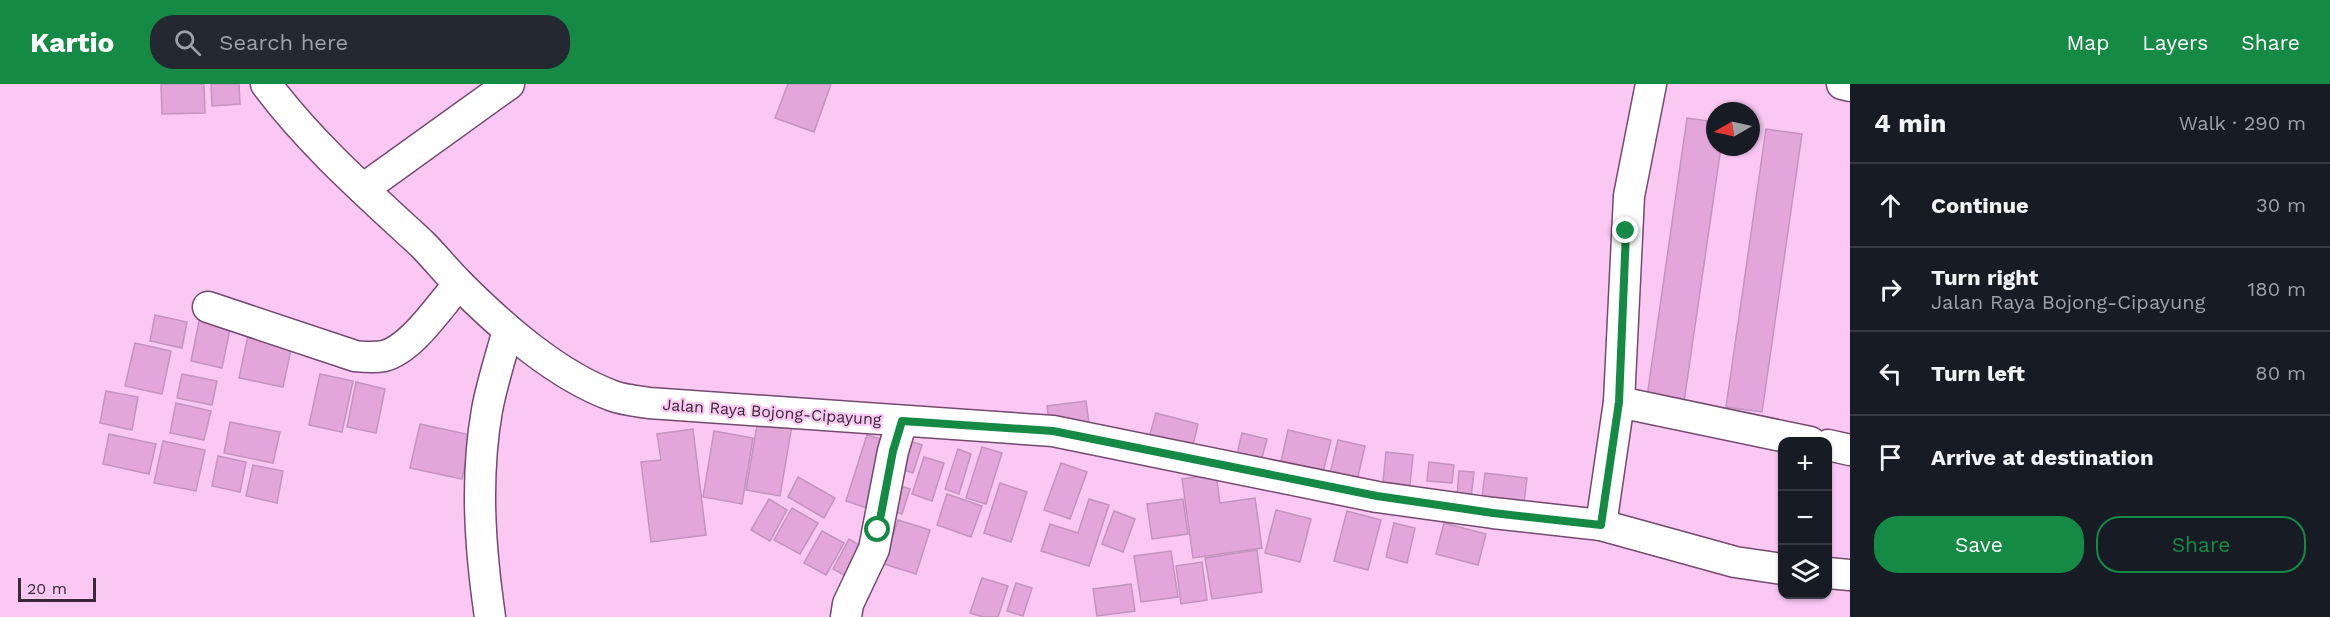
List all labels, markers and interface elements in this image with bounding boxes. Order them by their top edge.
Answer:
search box [150,15,570,69]
text: Kartio [30,26,114,59]
icon: search [171,26,204,59]
text: Search here [219,30,348,55]
text: Map [2066,30,2109,55]
text: Layers [2142,30,2208,55]
text: Share [2241,30,2300,55]
north arrow [1706,102,1760,156]
text: 4 min [1874,108,1946,138]
text: Walk · 290 m [2179,111,2306,135]
icon: ahead [1874,189,1907,222]
text: Continue [1931,193,2029,218]
text: 30 m [2256,193,2306,217]
route end [1612,217,1638,243]
text: Turn right [1931,265,2038,290]
icon: right [1874,273,1907,306]
text: 180 m [2248,277,2306,301]
text: Jalan Raya Bojong-Cipayung [1931,290,2205,314]
icon: left [1874,357,1907,390]
text: Turn left [1931,361,2025,386]
text: 80 m [2255,361,2306,385]
street label: Jalan Raya Bojong-Cipayung [662,395,883,429]
map controls [1778,437,1832,599]
button: + [1778,437,1832,491]
icon: arrive [1874,441,1907,474]
text: Arrive at destination [1931,445,2154,470]
button: − [1778,491,1832,545]
route start [864,516,890,542]
button: Save [1874,516,2084,573]
button: Share [2096,516,2306,573]
button: layers [1778,545,1832,599]
scale bar [18,575,96,602]
text: 20 m [27,579,67,598]

